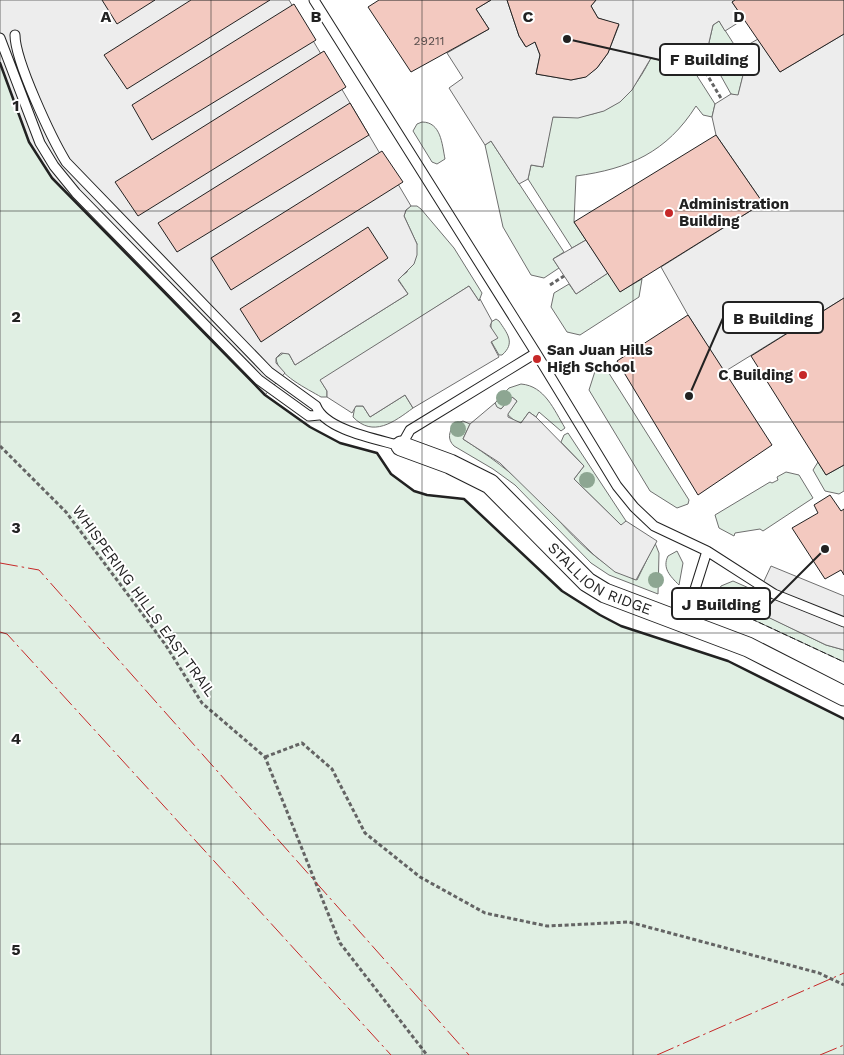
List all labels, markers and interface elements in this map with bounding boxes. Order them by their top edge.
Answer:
text: A [101,7,112,26]
text: B [311,7,322,26]
text: C [523,7,534,26]
text: D [733,7,745,26]
house number: 29211 [414,34,444,48]
callout: F Building [660,44,759,75]
text: F Building [670,50,748,69]
text: 1 [13,96,19,115]
place label: Administration Building [679,195,789,230]
marker: Administration Building [663,207,675,219]
callout: B Building [723,302,823,333]
text: 2 [11,307,21,326]
text: B Building [733,309,813,328]
place label: San Juan Hills High School [547,341,653,376]
marker: San Juan Hills High School [531,353,543,365]
place label: C Building [718,366,794,384]
marker: C Building [797,369,809,381]
street label: WHISPERING HILLS EAST TRAIL [69,502,219,700]
text: 3 [11,518,21,537]
street label: STALLION RIDGE [544,539,654,619]
callout: J Building [672,588,770,619]
text: J Building [682,595,760,614]
text: 4 [11,729,21,748]
text: 5 [11,940,21,959]

